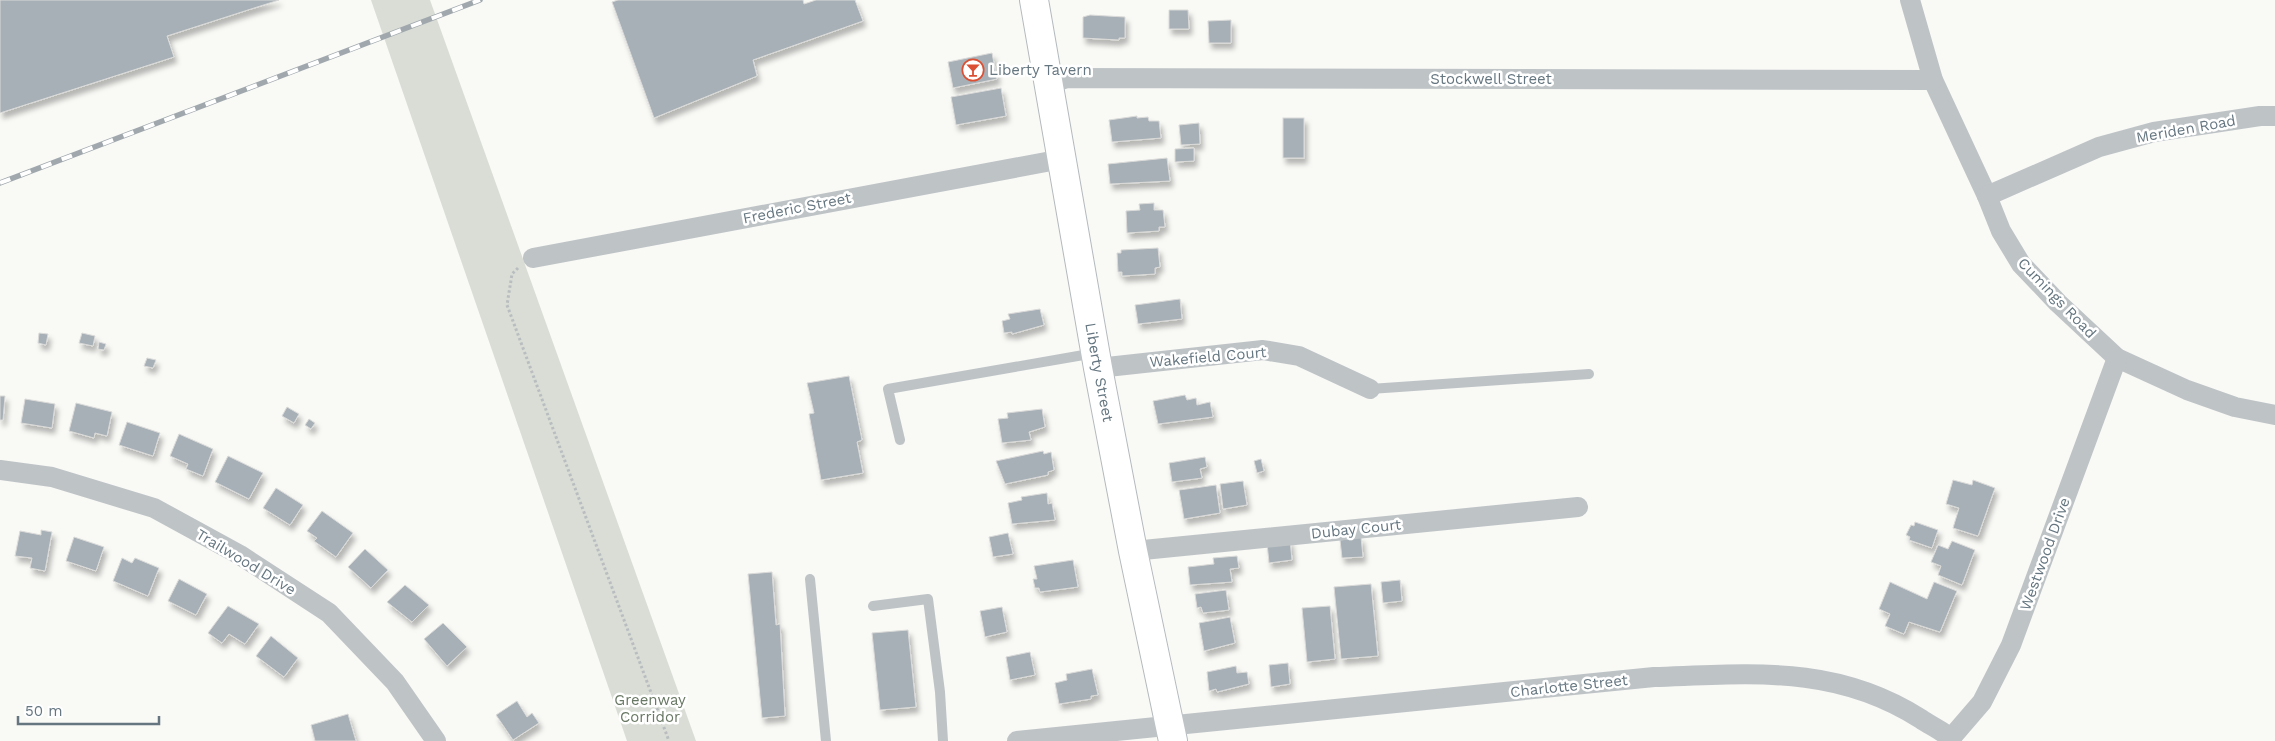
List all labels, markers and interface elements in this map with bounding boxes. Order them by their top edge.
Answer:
bar icon: Liberty Tavern [961,58,985,82]
place label: Liberty Tavern [989,61,1092,79]
street label: Stockwell Street [1430,70,1553,88]
street label: Meriden Road [2135,111,2237,147]
street label: Frederic Street [741,189,853,227]
street label: Cumings Road [2014,254,2100,342]
street label: Liberty Street [1081,321,1117,424]
street label: Wakefield Court [1149,343,1268,371]
street label: Westwood Drive [2016,495,2074,613]
street label: Dubay Court [1310,515,1403,543]
street label: Trailwood Drive [193,525,299,599]
street label: Charlotte Street [1509,671,1629,701]
park label: Greenway Corridor [614,691,686,726]
scale bar [18,694,159,726]
text: 50 m [25,702,62,720]

